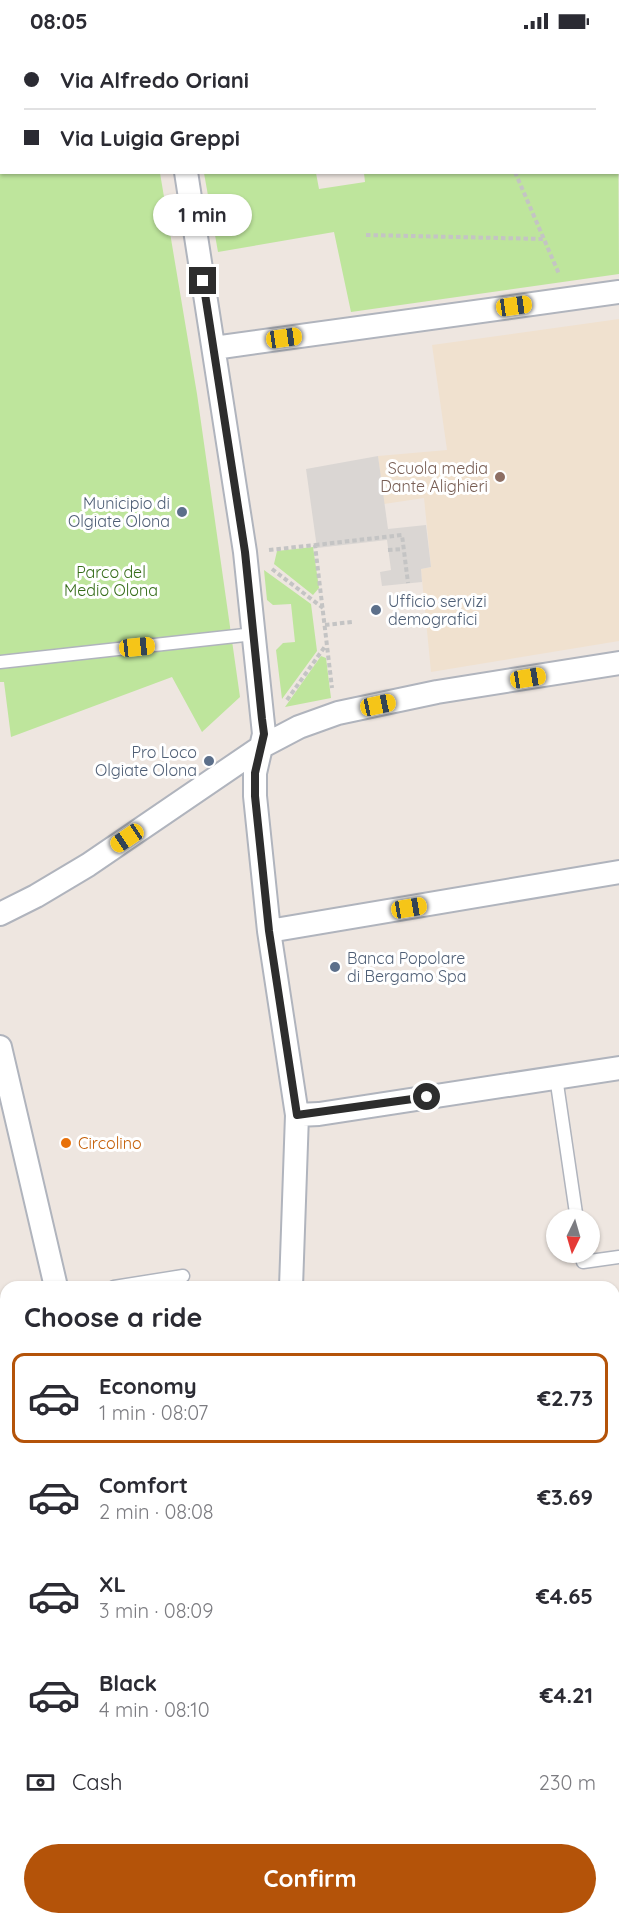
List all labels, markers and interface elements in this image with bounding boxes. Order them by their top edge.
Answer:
text: 08:05 [30,7,88,35]
text: Via Alfredo Oriani [60,66,249,94]
text: Via Luigia Greppi [60,124,240,152]
callout: 1 min [154,194,252,236]
text: 1 min [178,202,227,227]
route end [189,267,216,294]
car [495,295,533,317]
car [265,327,303,349]
place label: Scuola media Dante Alighieri [380,458,488,496]
marker: Scuola media Dante Alighieri [493,470,507,484]
place label: Municipio di Olgiate Olona [68,493,170,531]
marker: Municipio di Olgiate Olona [175,505,189,519]
park label: Parco del Medio Olona [64,562,158,600]
place label: Ufficio servizi demografici [388,591,487,629]
marker: Ufficio servizi demografici [369,603,383,617]
car [118,636,156,658]
car [509,666,547,690]
car [359,692,397,718]
place label: Pro Loco Olgiate Olona [95,742,197,780]
marker: Pro Loco Olgiate Olona [202,754,216,768]
car [107,820,147,856]
car [390,896,428,920]
place label: Banca Popolare di Bergamo Spa [347,948,466,986]
marker: Banca Popolare di Bergamo Spa [328,960,342,974]
route start [413,1083,440,1110]
place label: Circolino [78,1133,142,1153]
marker: Circolino [59,1136,73,1150]
north arrow [546,1209,600,1263]
map controls [546,1209,600,1263]
text: Choose a ride [24,1300,202,1334]
icon: car [27,1371,81,1425]
text: Economy [99,1372,197,1400]
text: €2.73 [537,1384,593,1412]
text: 1 min · 08:07 [99,1400,208,1425]
icon: car [27,1470,81,1524]
text: Comfort [99,1471,188,1499]
text: €3.69 [537,1483,593,1511]
text: 2 min · 08:08 [99,1499,214,1524]
icon: car [27,1569,81,1623]
text: XL [99,1570,126,1598]
text: €4.65 [536,1582,593,1610]
text: 3 min · 08:09 [99,1598,213,1623]
icon: car [27,1668,81,1722]
text: Black [99,1669,157,1697]
text: €4.21 [540,1681,593,1709]
text: 4 min · 08:10 [99,1697,210,1722]
icon: cash [24,1766,57,1799]
text: Cash [72,1768,123,1796]
text: 230 m [539,1770,596,1795]
button: Confirm [24,1844,596,1913]

